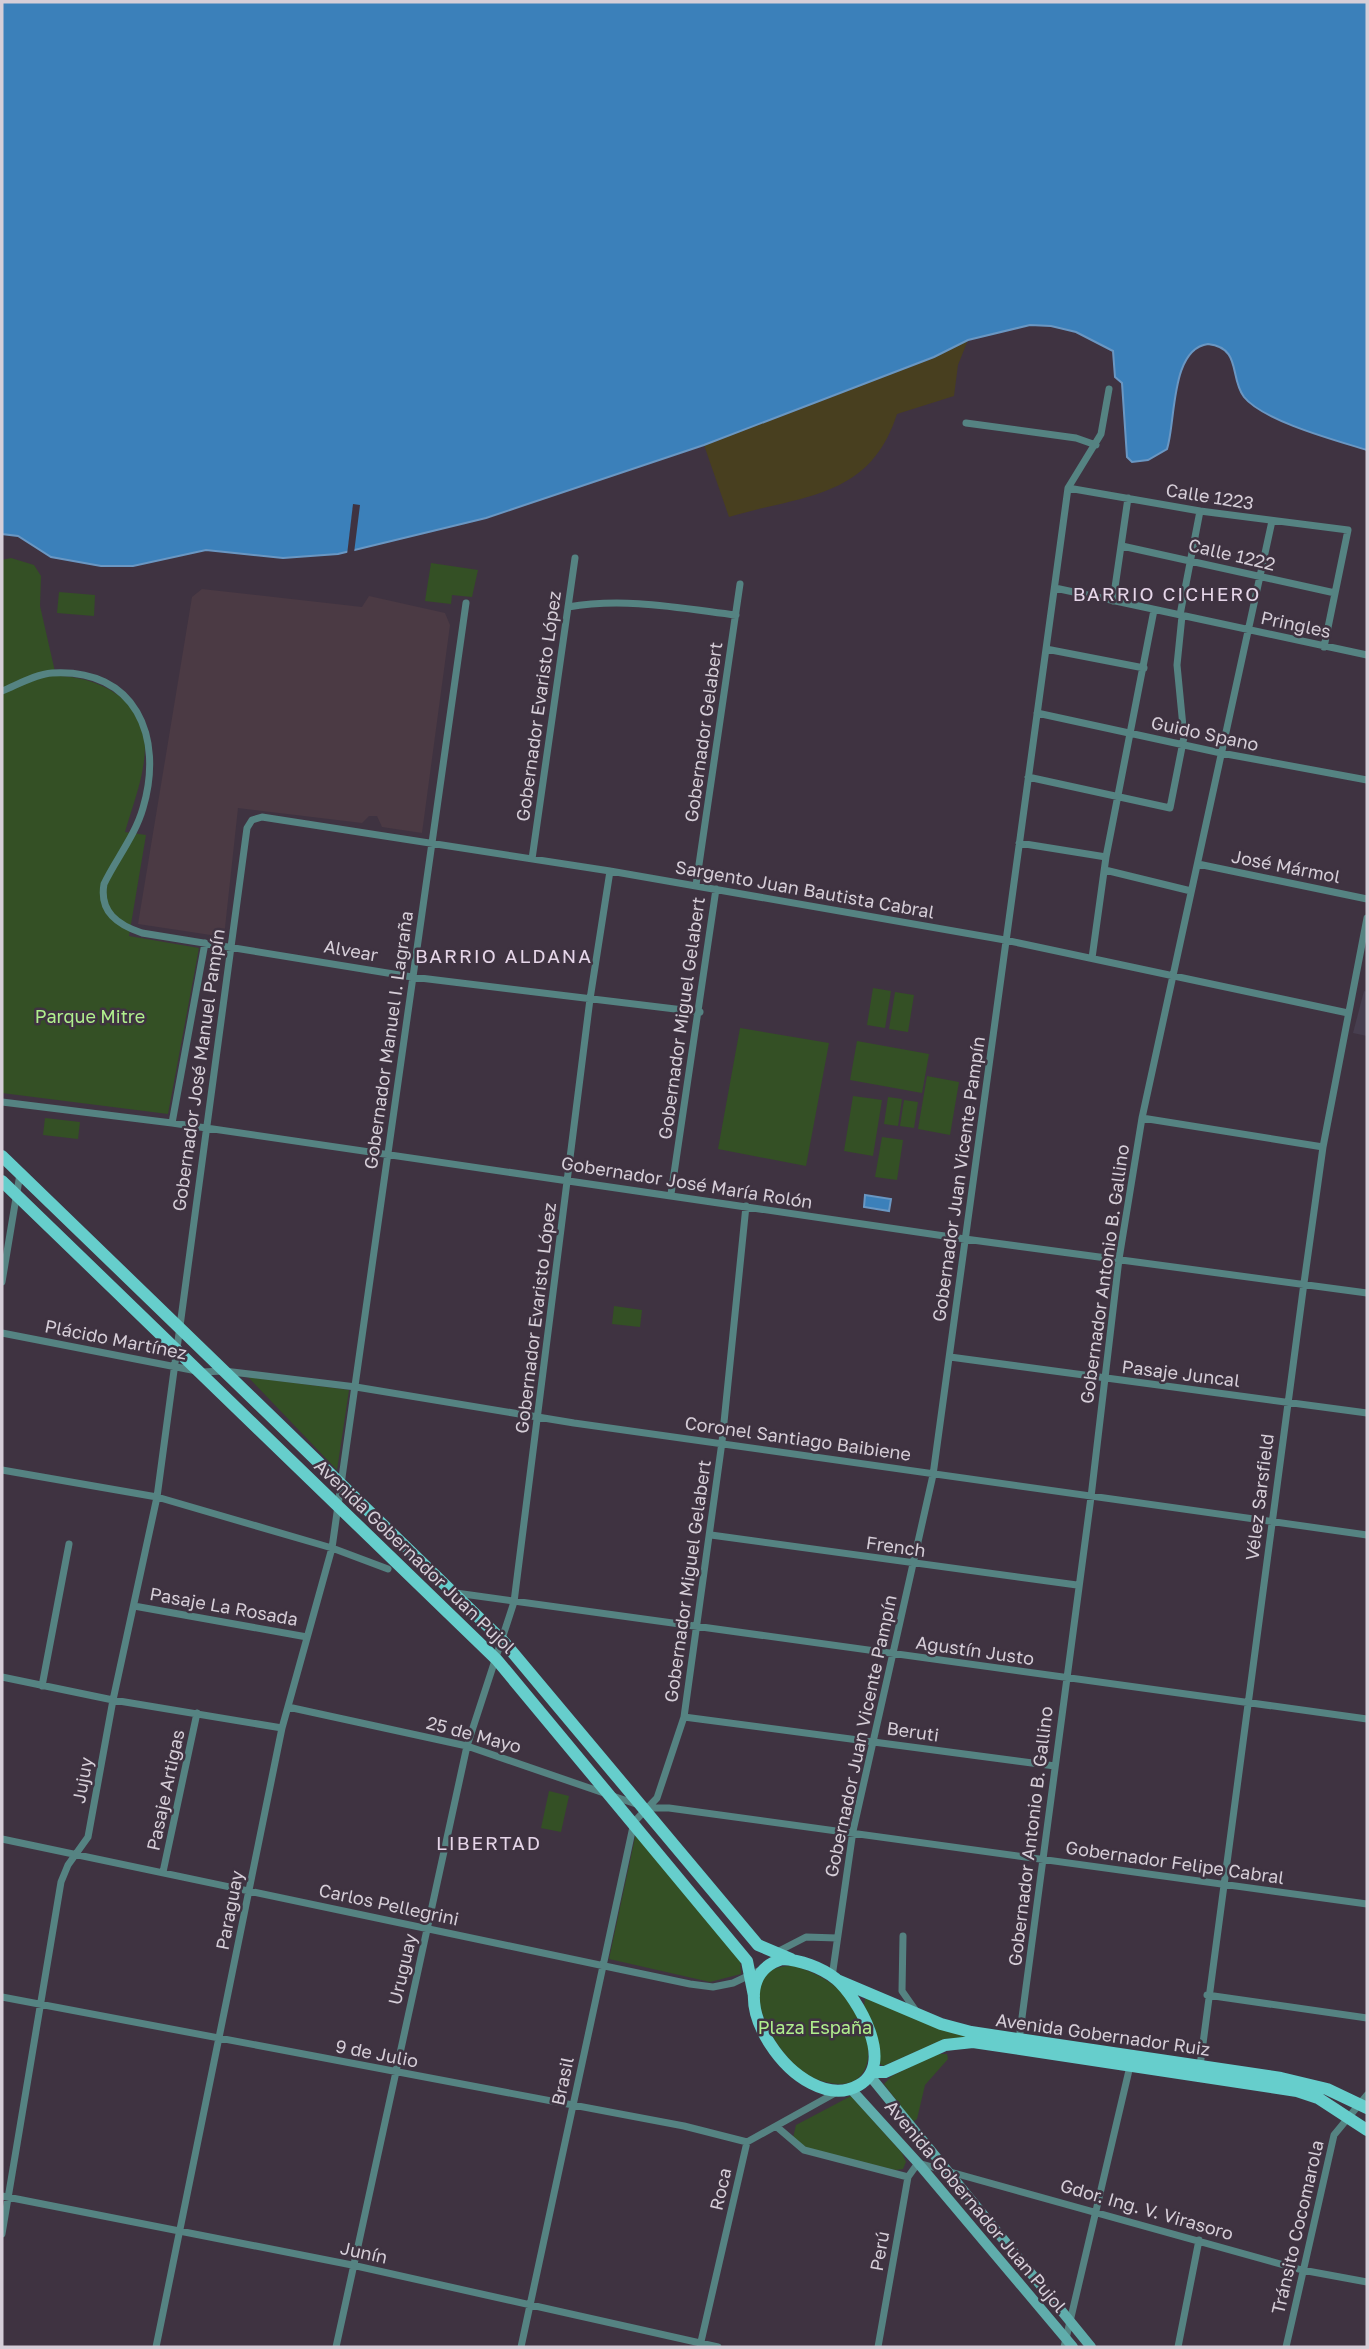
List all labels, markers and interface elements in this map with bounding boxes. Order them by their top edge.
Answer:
street label: Calle 1223 [1164,478,1256,514]
street label: Calle 1222 [1186,533,1278,575]
district label: BARRIO CICHERO [1073,582,1261,605]
street label: Gobernador Evaristo López [511,589,565,823]
street label: Pringles [1259,606,1333,642]
street label: Gobernador Gelabert [679,640,727,824]
street label: Guido Spano [1149,711,1261,755]
street label: José Mármol [1230,845,1343,887]
street label: Sargento Juan Bautista Cabral [674,855,937,923]
street label: Gobernador Miguel Gelabert [653,895,709,1141]
street label: Gobernador Manuel I. Lagraña [359,910,417,1170]
street label: Gobernador José Manuel Pampín [167,927,229,1213]
street label: Alvear [322,934,380,966]
district label: BARRIO ALDANA [415,944,593,967]
park label: Parque Mitre [35,1005,145,1027]
street label: Gobernador Juan Vicente Pampín [927,1035,989,1323]
street label: Gobernador Antonio B. Gallino [1075,1143,1133,1405]
street label: Gobernador José María Rolón [560,1151,814,1213]
street label: Gobernador Evaristo López [510,1201,560,1435]
street label: Plácido Martínez [43,1314,189,1364]
street label: Pasaje Juncal [1121,1355,1242,1391]
street label: Coronel Santiago Baibiene [683,1411,913,1465]
street label: Vélez Sarsfield [1240,1432,1278,1562]
street label: Avenida Gobernador Juan Pujol [310,1454,520,1658]
street label: Gobernador Miguel Gelabert [659,1458,715,1704]
street label: French [865,1531,927,1561]
street label: Pasaje La Rosada [148,1582,300,1630]
street label: Gobernador Juan Vicente Pampín [819,1593,901,1879]
street label: Agustín Justo [914,1631,1036,1669]
street label: Gobernador Antonio B. Gallino [1003,1705,1057,1967]
street label: 25 de Mayo [424,1711,524,1757]
street label: Beruti [886,1716,940,1746]
street label: Pasaje Artigas [141,1727,189,1853]
street label: Jujuy [67,1755,97,1805]
district label: LIBERTAD [436,1831,542,1854]
street label: Gobernador Felipe Cabral [1064,1836,1286,1888]
street label: Paraguay [211,1868,247,1952]
street label: Carlos Pellegrini [317,1878,461,1930]
street label: Uruguay [383,1931,421,2007]
street label: Avenida Gobernador Ruiz [994,2008,1212,2060]
park label: Plaza España [758,2016,872,2038]
street label: 9 de Julio [334,2034,420,2072]
street label: Brasil [546,2054,578,2107]
street label: Avenida Gobernador Juan Pujol [881,2095,1071,2317]
street label: Tránsito Cocomarola [1266,2138,1328,2316]
street label: Roca [704,2166,736,2212]
street label: Gdor. Ing. V. Virasoro [1058,2174,1236,2244]
street label: Perú [865,2229,893,2273]
street label: Junín [338,2236,390,2268]

